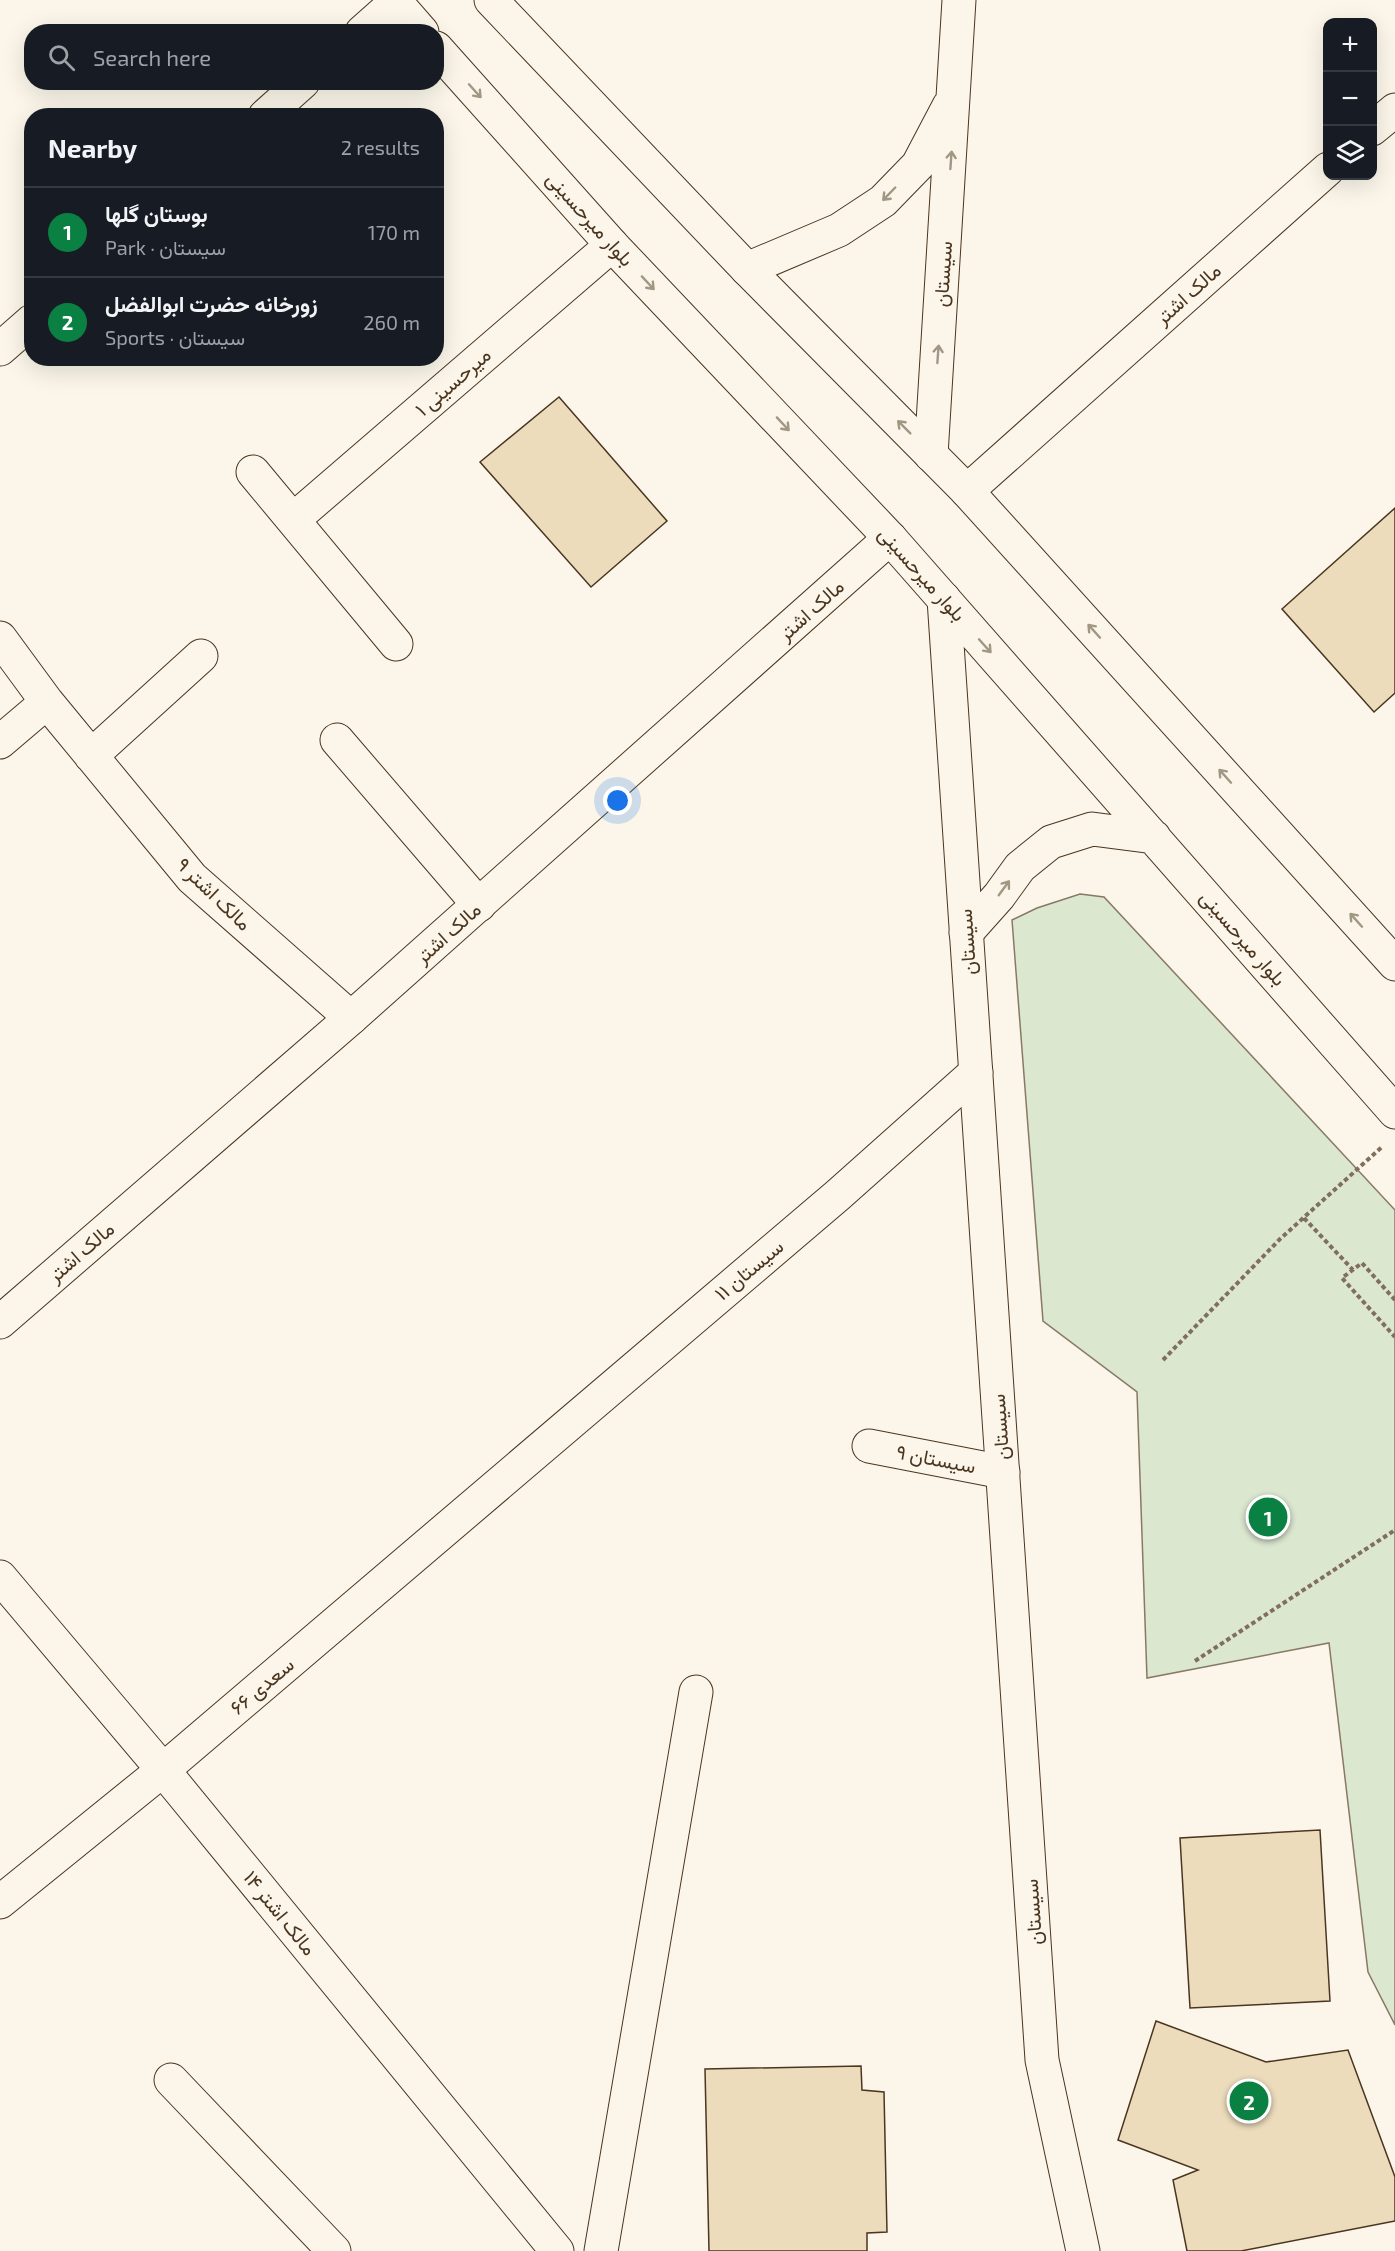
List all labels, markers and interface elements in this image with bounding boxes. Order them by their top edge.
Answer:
map controls [1323,18,1377,180]
button: + [1323,18,1377,72]
search box [24,24,444,90]
icon: search [45,41,78,74]
text: Search here [93,44,211,70]
button: − [1323,72,1377,126]
one-way arrow [468,84,482,99]
button: layers [1323,126,1377,180]
text: Nearby [48,132,137,163]
text: 2 results [341,135,420,159]
one-way arrow [945,150,956,170]
street label: بلوار میرحسینی [540,166,640,272]
one-way arrow [882,187,897,202]
text: بوستان گلها [105,200,208,226]
text: 1 [63,220,72,244]
text: 170 m [368,220,420,244]
text: Park · سیستان [105,235,226,259]
street label: سیستان [928,240,957,308]
street label: مالک اشتر [1149,257,1227,331]
one-way arrow [641,275,655,290]
text: زورخانه حضرت ابوالفضل [105,290,318,316]
text: 2 [62,310,73,334]
text: 260 m [363,310,420,334]
text: Sports · سیستان [105,325,245,349]
street label: میرحسینی ۱ [410,342,496,422]
one-way arrow [933,345,944,365]
one-way arrow [775,417,790,432]
one-way arrow [897,420,912,435]
street label: بلوار میرحسینی [872,521,972,627]
street label: مالک اشتر [772,573,850,647]
one-way arrow [1087,624,1101,639]
one-way arrow [978,638,992,653]
one-way arrow [1218,768,1232,783]
your location [603,786,632,815]
street label: مالک اشتر ۹ [171,852,257,936]
one-way arrow [998,881,1010,897]
street label: بلوار میرحسینی [1194,885,1292,991]
street label: مالک اشتر [409,896,487,970]
street label: سیستان [952,908,981,976]
one-way arrow [1349,913,1363,928]
street label: مالک اشتر [41,1216,120,1289]
street label: سیستان ۱۱ [709,1234,788,1306]
street label: سیستان [985,1393,1014,1461]
street label: سیستان ۹ [894,1439,978,1478]
pin: 1 [1248,1494,1288,1540]
street label: سعدی ۶۶ [225,1652,299,1720]
street label: مالک اشتر ۱۴ [238,1865,322,1961]
street label: سیستان [1018,1878,1047,1946]
pin: 2 [1230,2078,1268,2124]

